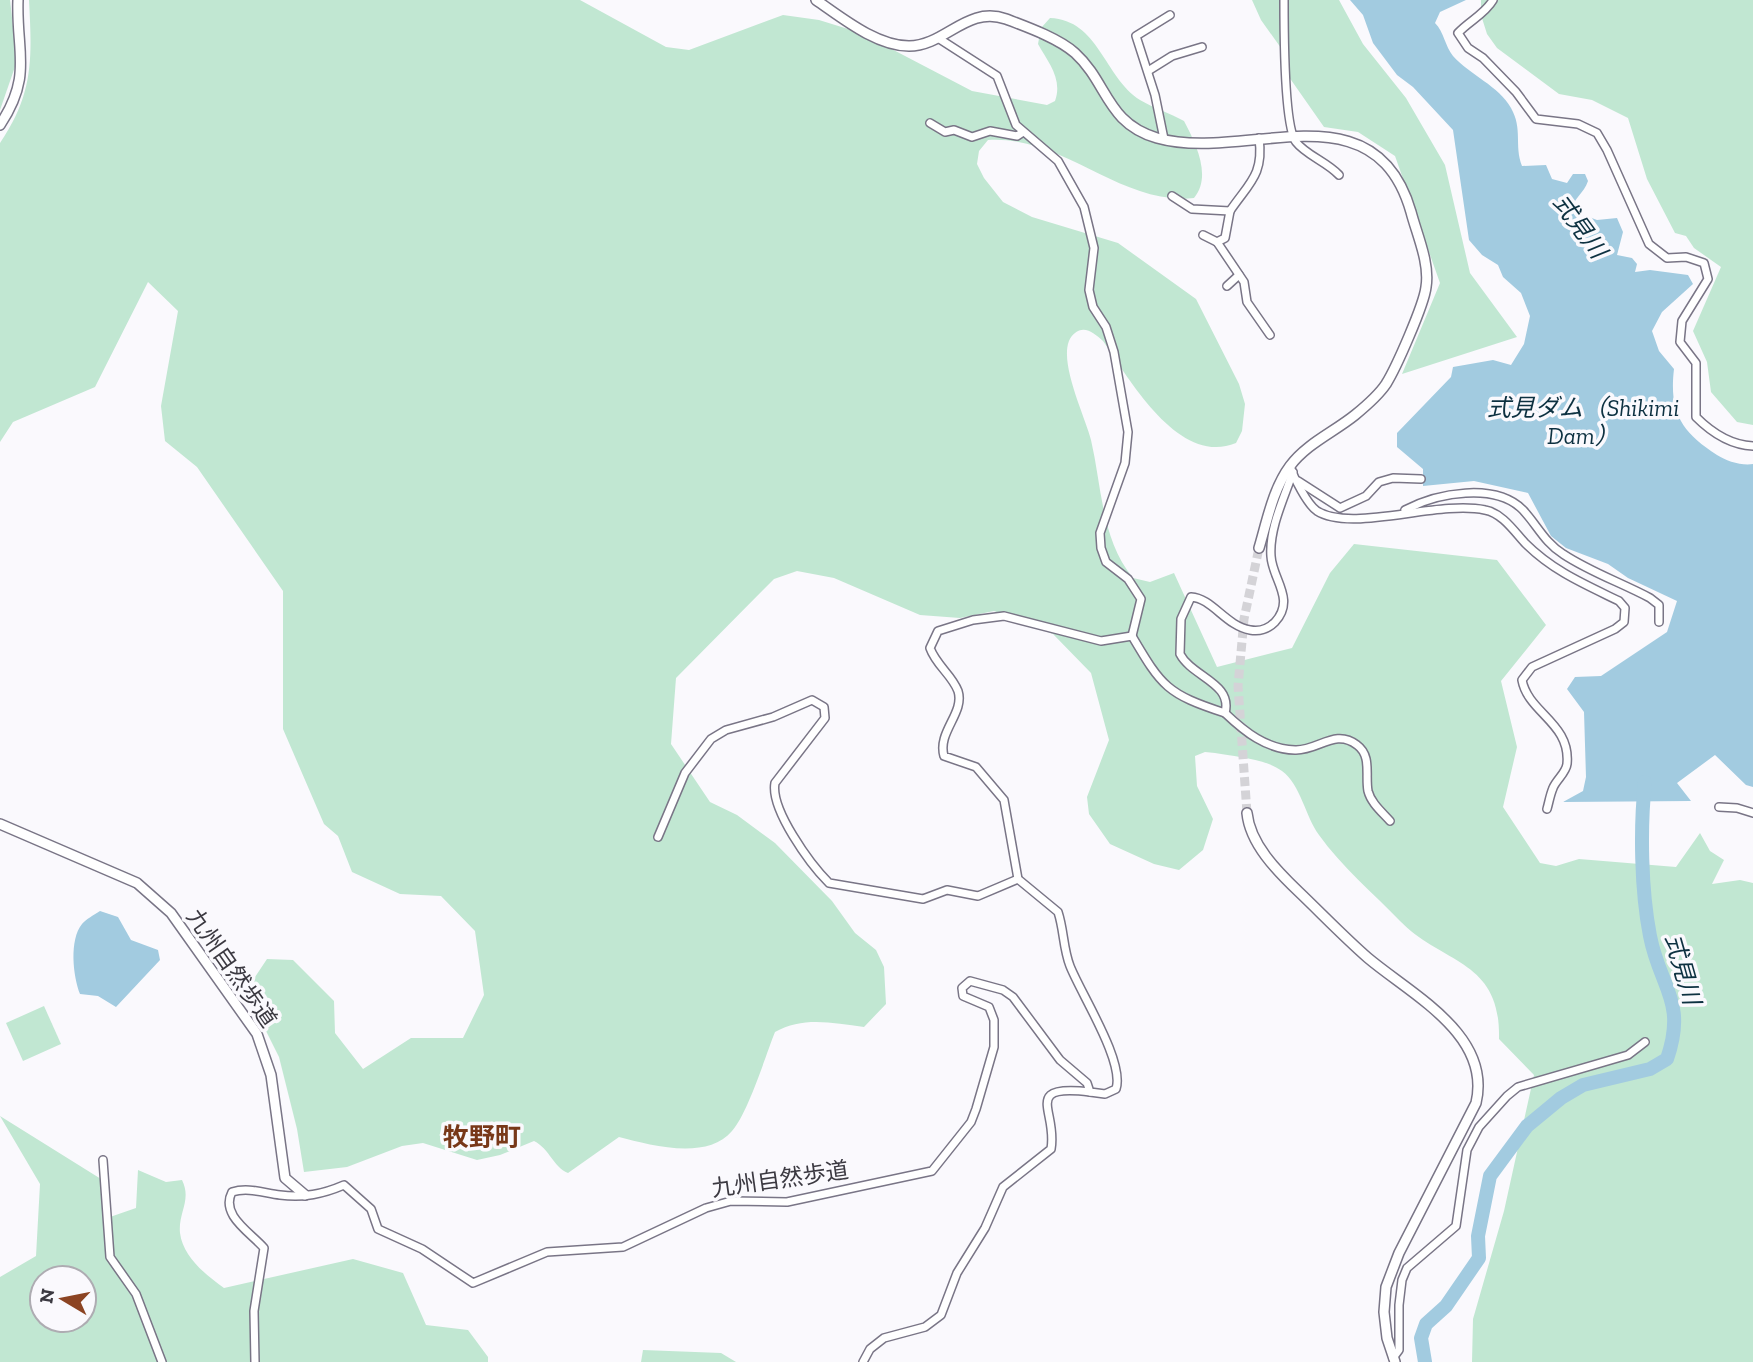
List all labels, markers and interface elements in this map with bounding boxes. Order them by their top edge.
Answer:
water label: 式見川 [1547,188,1615,266]
water label: 式見ダム（Shikimi Dam） [1487,393,1679,450]
street label: 九州自然歩道 [181,903,283,1033]
water label: 式見川 [1659,930,1708,1010]
district label: 牧野町 [443,1121,521,1153]
street label: 九州自然歩道 [710,1156,850,1202]
north arrow [28,1264,98,1334]
text: N [34,1287,59,1305]

